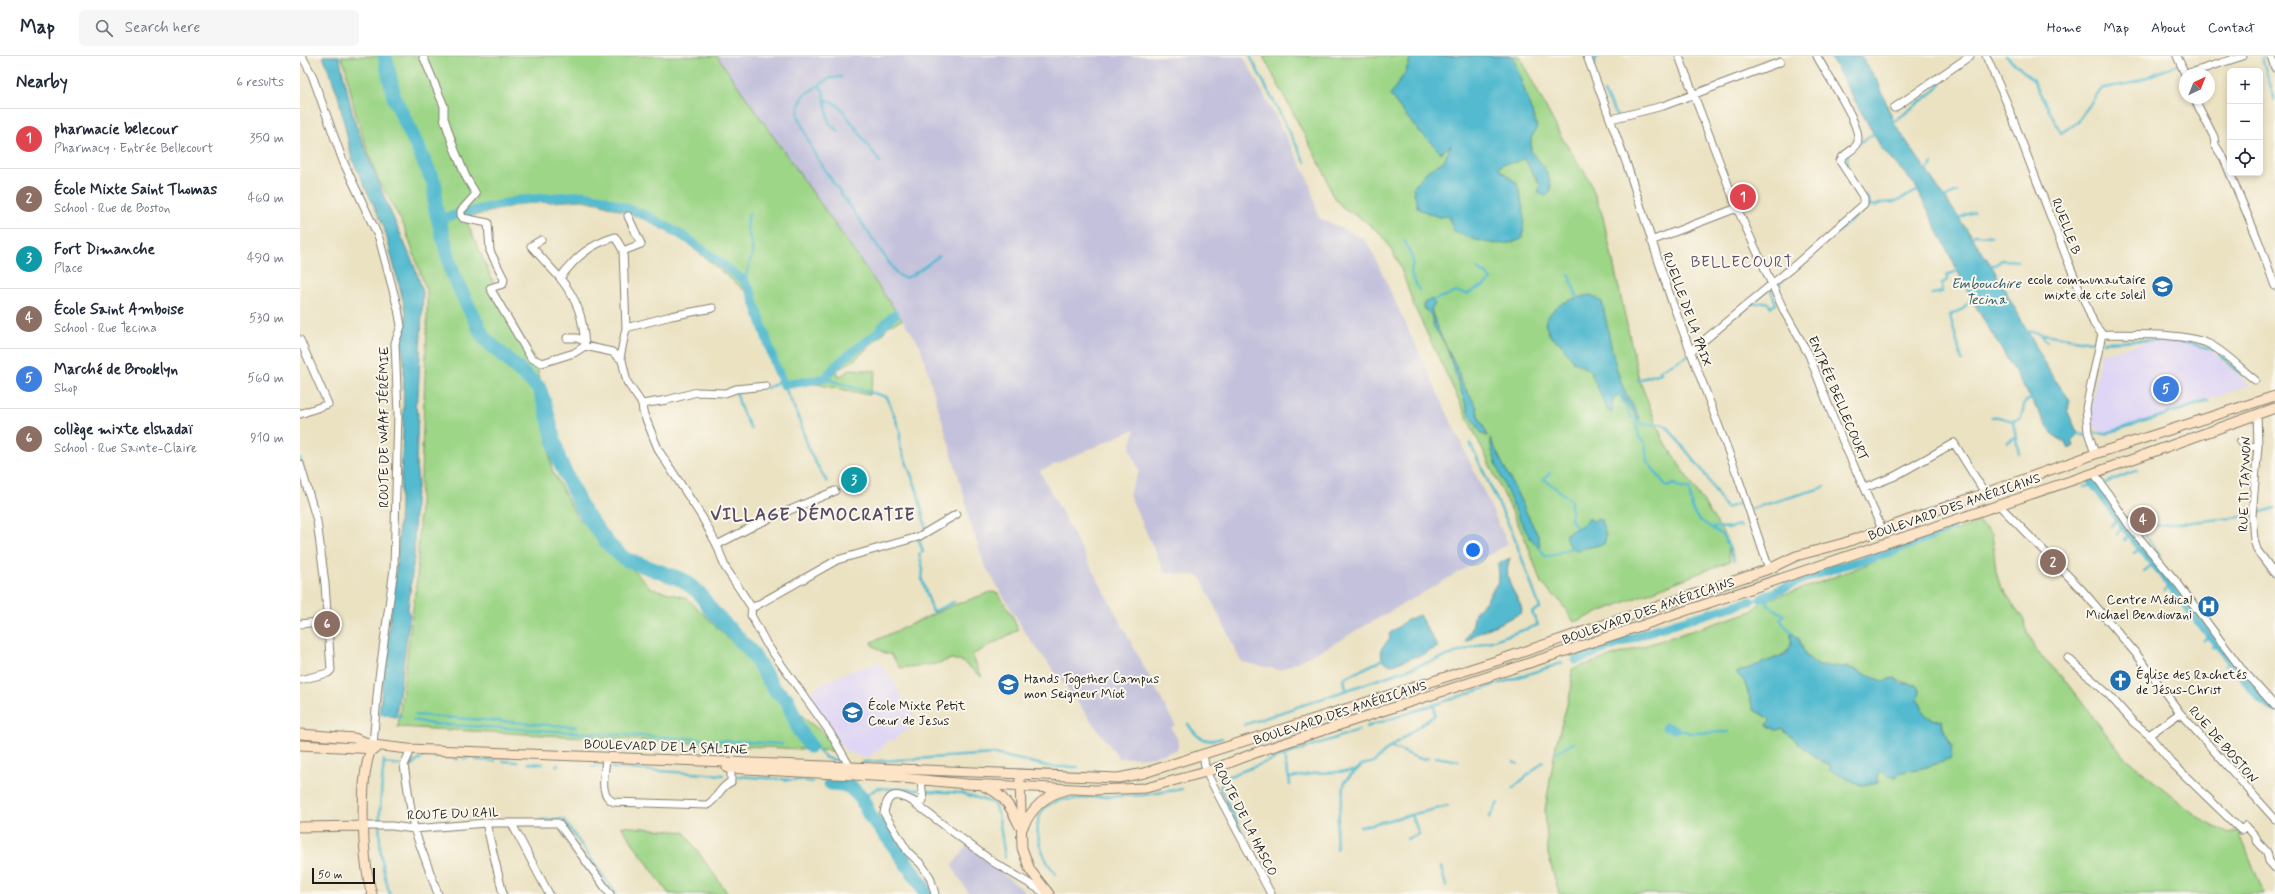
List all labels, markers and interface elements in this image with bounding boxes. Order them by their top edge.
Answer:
search box [79,10,359,46]
text: Map [20,15,55,40]
icon: search [93,17,115,39]
text: Search here [125,18,200,38]
text: Home [2047,19,2081,37]
text: Map [2103,19,2129,37]
text: About [2151,19,2186,37]
text: Contact [2208,19,2255,37]
north arrow [2179,68,2215,104]
map controls [2227,68,2263,176]
button: + [2227,68,2263,104]
text: Nearby [16,71,68,93]
text: 6 results [236,74,284,91]
button: − [2227,104,2263,140]
text: pharmacie belecour [54,120,178,140]
text: 1 [26,130,32,147]
text: 350 m [250,130,284,147]
text: Pharmacy · Entrée Bellecourt [54,140,213,157]
button: locate [2227,140,2263,176]
text: École Mixte Saint Thomas [54,180,217,200]
pin: 1 [1730,182,1756,212]
text: 2 [26,190,32,207]
text: 460 m [248,190,284,207]
street label: RUELLE B [2047,196,2084,257]
text: School · Rue de Boston [54,200,170,217]
text: Fort Dimanche [54,240,155,260]
text: 3 [26,250,32,267]
text: 490 m [247,250,284,267]
street label: RUELLE DE LA PAIX [1658,250,1715,369]
district label: BELLECOURT [1691,253,1793,273]
text: Place [54,260,83,277]
place label: ecole communautaire mixte de cite soleil [2027,272,2146,304]
school or university icon: ecole communautaire mixte de cite soleil [2149,273,2175,299]
water label: Embouchire Tecina [1951,275,2022,309]
text: École Saint Amboise [54,300,184,320]
text: 4 [25,310,33,327]
text: 530 m [249,310,284,327]
text: School · Rue Tecina [54,320,157,337]
street label: ENTRÉE BELLECOURT [1804,333,1873,464]
street label: ROUTE DE WAAF JÉRÉMIE [375,346,393,508]
text: Marché de Brooklyn [54,360,178,380]
text: 5 [25,370,33,387]
text: 560 m [247,370,284,387]
pin: 5 [2153,374,2179,404]
text: Shop [54,380,78,397]
text: collège mixte elshadaï [54,420,193,440]
text: 6 [26,430,32,447]
text: 910 m [250,430,284,447]
street label: RUE TI TAYWON [2235,436,2256,532]
text: School · Rue Sainte-Claire [54,440,197,457]
pin: 3 [841,465,867,495]
street label: BOULEVARD DES AMÉRICAINS [1866,469,2043,545]
district label: VILLAGE DÉMOCRATIE [710,502,916,526]
pin: 4 [2130,505,2156,535]
your location [1463,540,1483,560]
pin: 2 [2040,547,2066,577]
street label: BOULEVARD DES AMÉRICAINS [1560,573,1737,649]
place label: Centre Médical Michael Bendiovani [2086,592,2192,624]
hospital icon: Centre Médical Michael Bendiovani [2195,593,2221,619]
pin: 6 [314,609,340,639]
place label: Église des Rachetés de Jésus-Christ [2136,666,2247,699]
church icon: Église des Rachetés de Jésus-Christ [2108,668,2134,694]
place label: Hands Together Campus mon Seigneur Miot [1024,671,1159,703]
school or university icon: Hands Together Campus mon Seigneur Miot [996,672,1022,698]
street label: BOULEVARD DES AMÉRICAINS [1251,676,1429,750]
place label: École Mixte Petit Cœur de Jesus [868,697,966,730]
school or university icon: École Mixte Petit Cœur de Jesus [839,699,865,725]
street label: RUE DE BOSTON [2185,703,2261,787]
street label: BOULEVARD DE LA SALINE [584,736,748,759]
street label: ROUTE DE LA HASCO [1209,760,1281,879]
street label: ROUTE DU RAIL [407,804,499,825]
scale bar [312,866,375,885]
text: 50 m [318,868,343,882]

